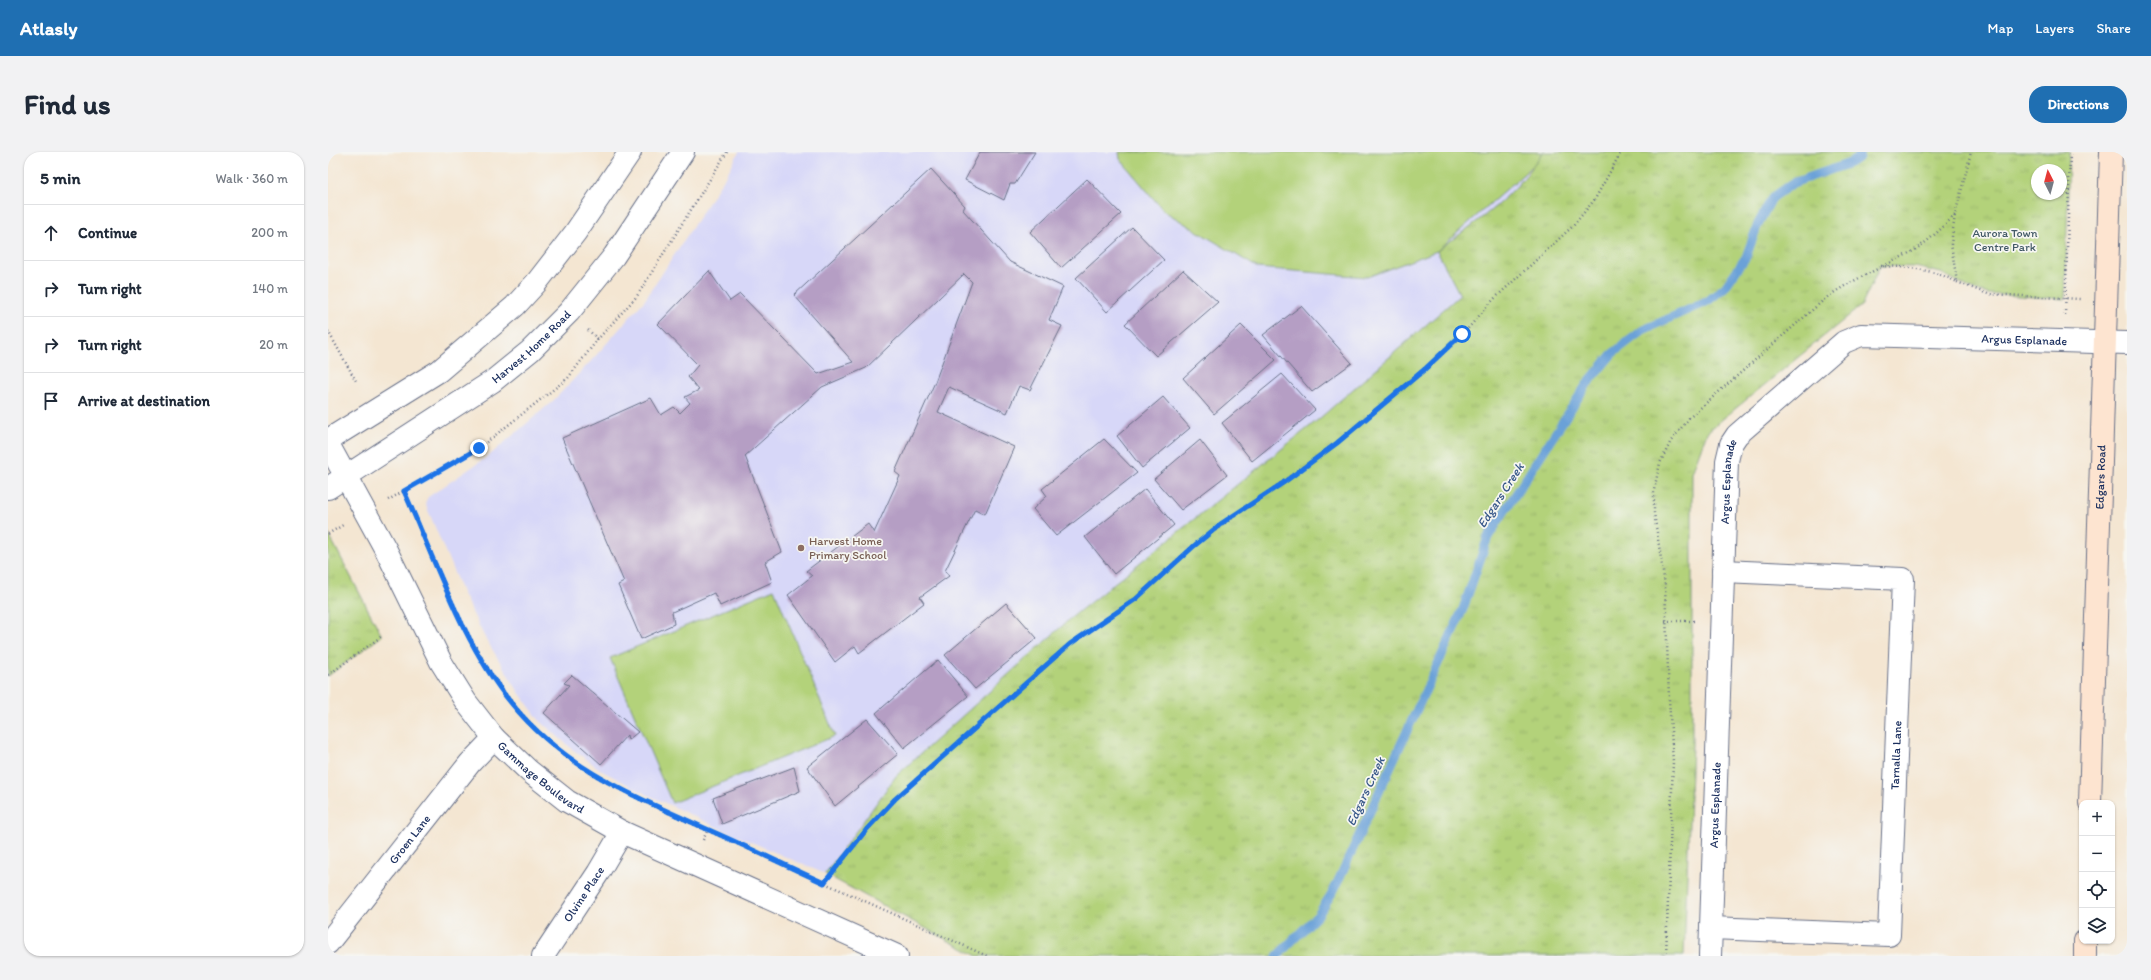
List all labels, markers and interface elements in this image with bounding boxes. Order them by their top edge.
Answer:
text: Atlasly [20,17,77,40]
text: Map [1988,20,2013,37]
text: Layers [2035,20,2074,37]
text: Share [2096,20,2131,37]
button: Directions [2029,86,2127,123]
text: Find us [24,87,111,121]
north arrow [2031,164,2067,200]
text: 5 min [40,168,80,188]
text: Walk · 360 m [215,171,288,186]
icon: ahead [40,222,62,244]
text: Continue [78,224,137,242]
text: 200 m [251,225,288,240]
park label: Aurora Town Centre Park [1972,226,2038,254]
icon: right [40,278,62,300]
text: Turn right [78,280,142,298]
text: 140 m [252,281,288,296]
street label: Harvest Home Road [489,307,574,386]
route start [1453,325,1471,343]
street label: Argus Esplanade [1981,332,2068,348]
icon: right [40,334,62,356]
text: Turn right [78,336,142,354]
text: 20 m [259,337,288,352]
icon: arrive [40,390,62,412]
text: Arrive at destination [78,392,210,410]
street label: Argus Esplanade [1718,436,1740,524]
route end [470,439,488,457]
street label: Edgars Road [2092,444,2109,510]
water label: Edgars Creek [1474,459,1528,530]
place label: Harvest Home Primary School [809,534,887,562]
marker: Harvest Home Primary School [796,543,806,553]
street label: Tarnalla Lane [1888,720,1904,790]
street label: Gammage Boulevard [495,738,587,817]
water label: Edgars Creek [1343,753,1388,828]
street label: Argus Esplanade [1707,762,1724,848]
map controls [2079,800,2115,944]
button: + [2079,800,2115,836]
street label: Groen Lane [386,812,434,867]
button: − [2079,836,2115,872]
street label: Olvine Place [560,864,607,925]
button: locate [2079,872,2115,908]
button: layers [2079,908,2115,944]

